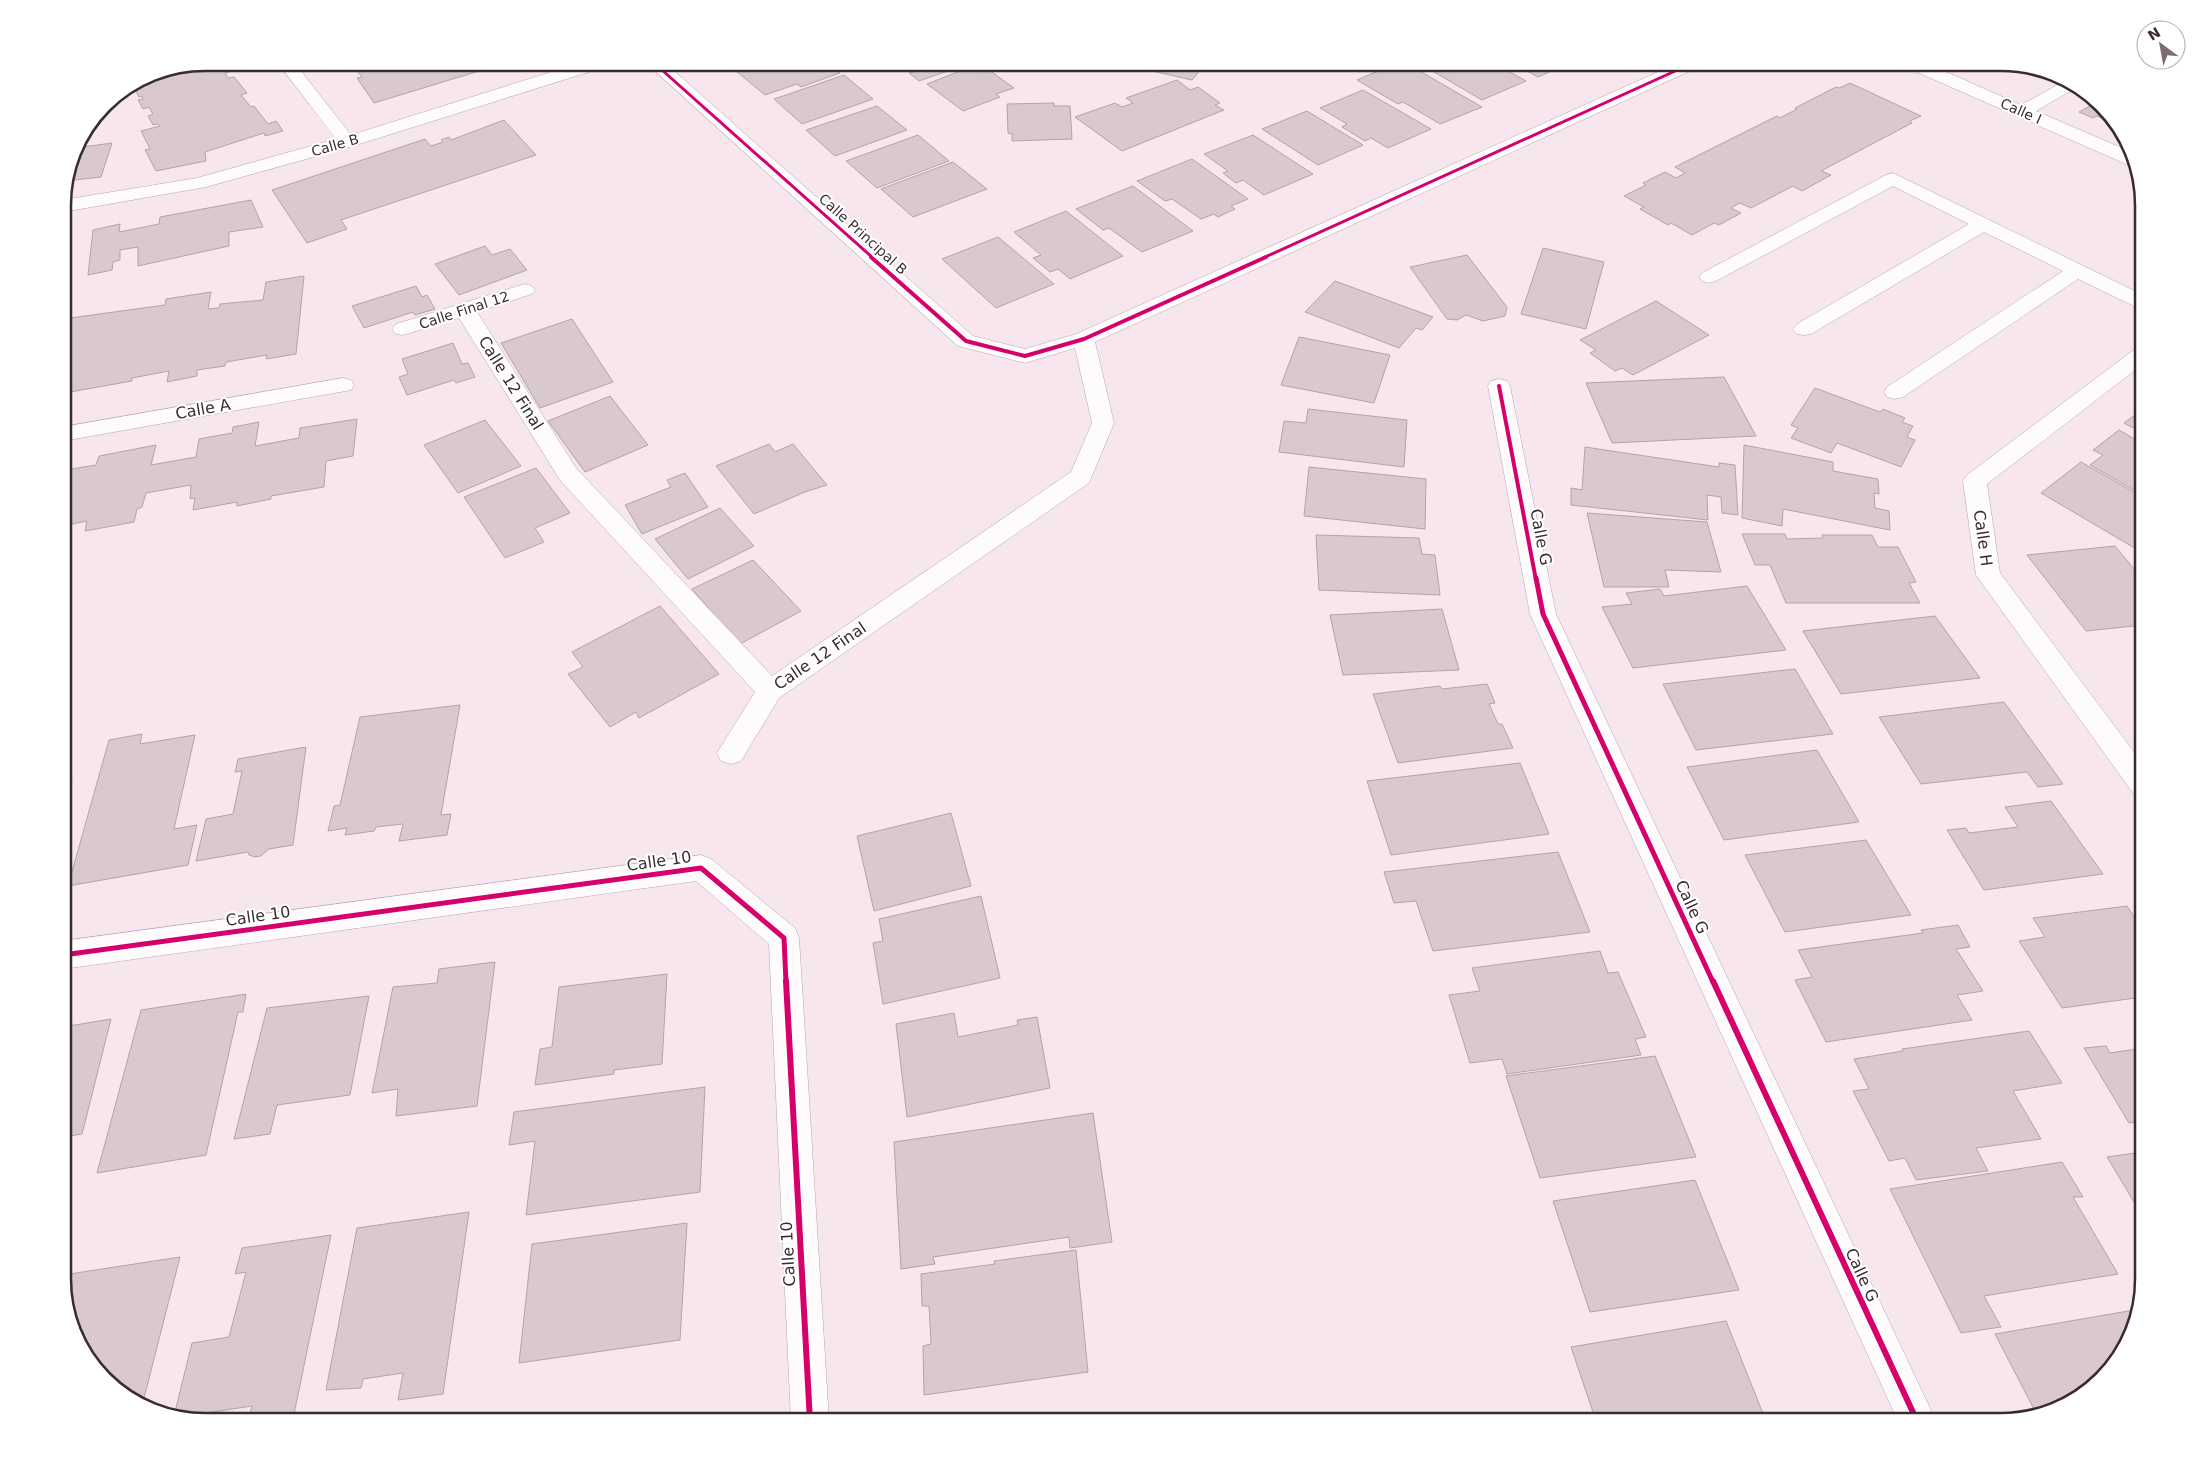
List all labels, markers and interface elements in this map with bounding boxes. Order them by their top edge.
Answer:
north arrow [2136,20,2186,70]
text: N [2145,24,2163,44]
street label: Calle I [1998,95,2044,127]
street label: Calle B [309,131,361,159]
street label: Calle Principal B [816,190,910,278]
street label: Calle Final 12 [417,288,511,332]
street label: Calle 12 Final [475,333,547,433]
street label: Calle A [174,395,232,423]
street label: Calle G [1526,507,1556,567]
street label: Calle H [1970,509,1996,567]
street label: Calle 12 Final [770,618,870,694]
street label: Calle 10 [625,847,693,875]
street label: Calle G [1671,877,1713,937]
street label: Calle 10 [224,902,292,930]
street label: Calle 10 [777,1221,799,1287]
street label: Calle G [1841,1245,1883,1305]

